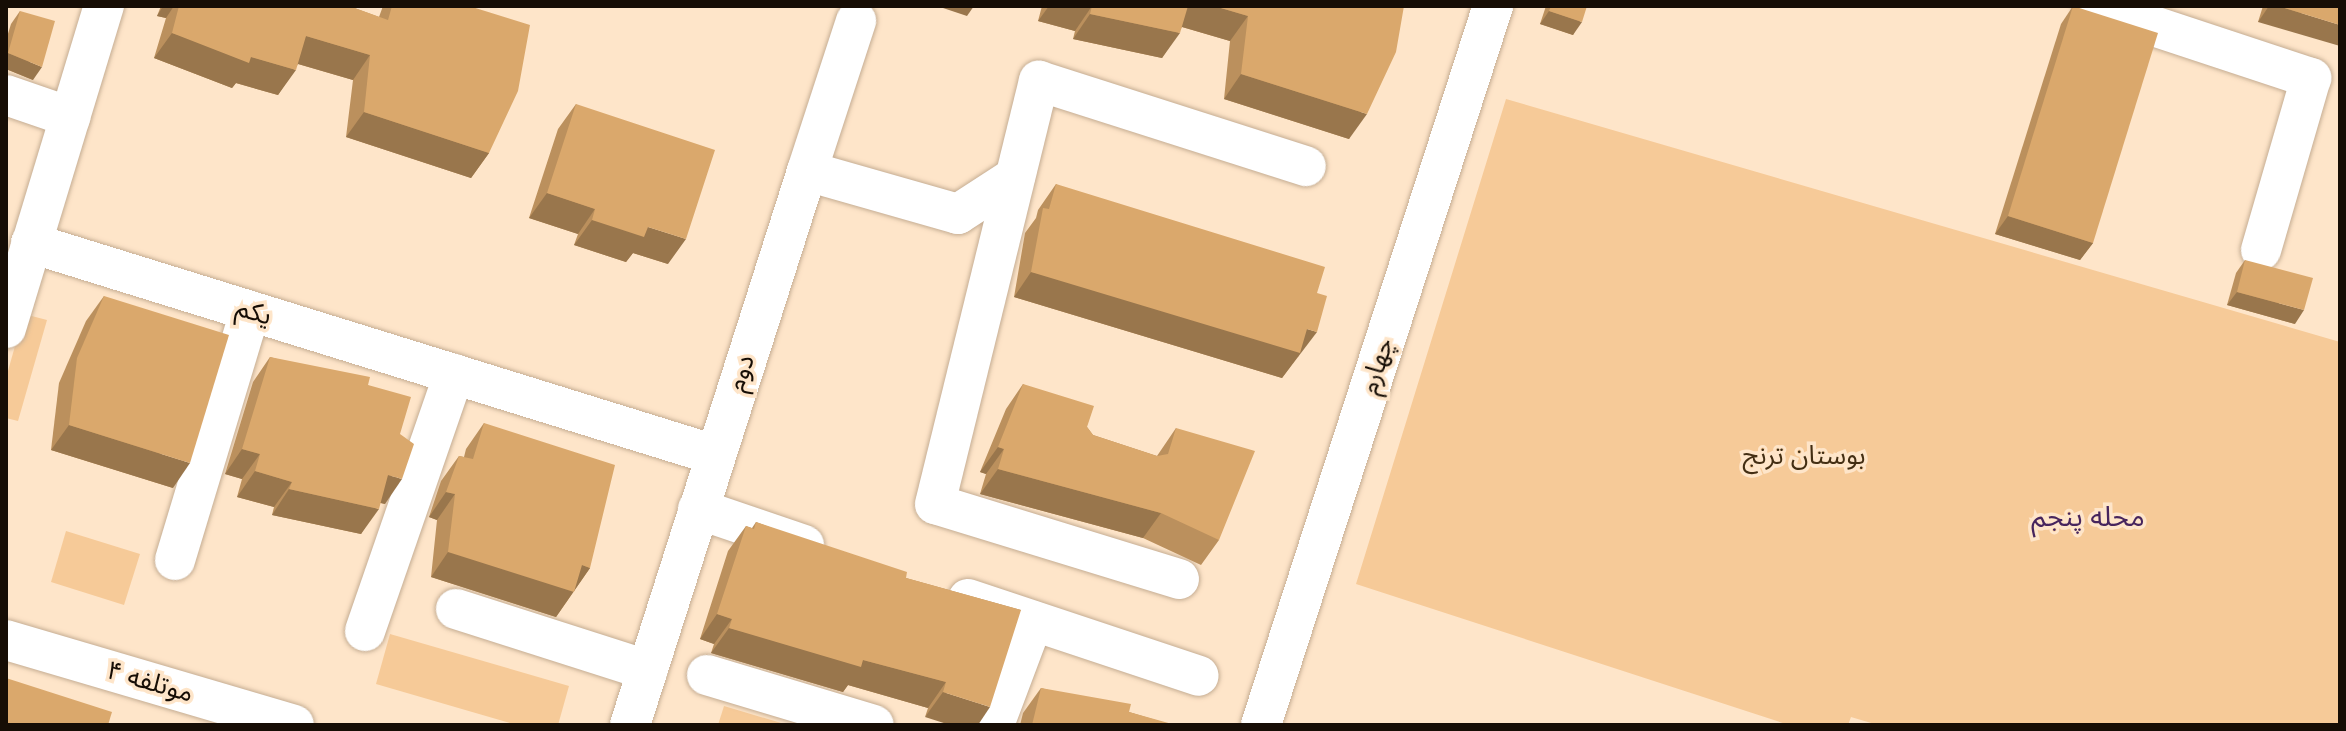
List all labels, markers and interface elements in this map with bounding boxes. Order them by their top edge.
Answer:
street label: یکم [232,292,276,332]
street label: چهارم [1353,334,1401,398]
street label: دوم [721,351,761,395]
park label: بوستان ترنج [1743,440,1865,472]
district label: محله پنجم [2031,500,2145,534]
street label: موتلفه ۴ [103,655,197,709]

